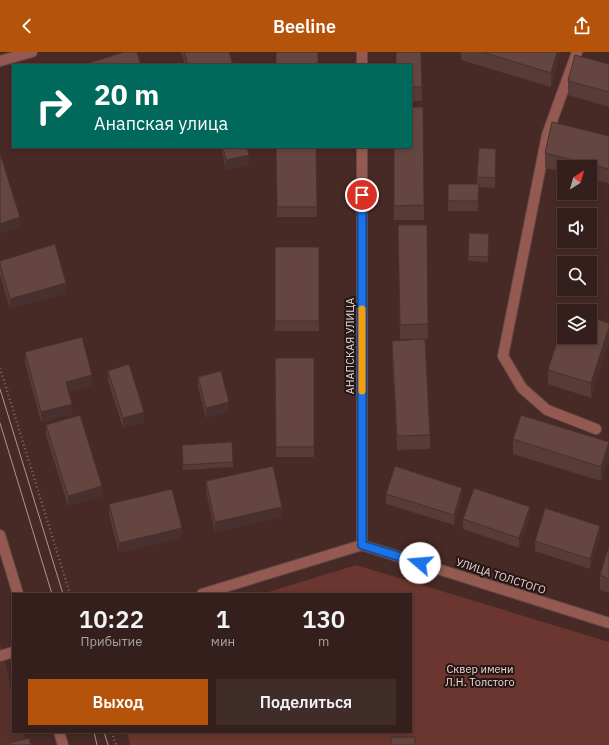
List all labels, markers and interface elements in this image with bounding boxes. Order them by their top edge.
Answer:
icon: back [16,15,38,37]
text: Beeline [273,15,336,38]
icon: share [571,15,593,37]
text: 20 m [94,76,159,113]
icon: right [28,80,80,132]
text: Анапская улица [94,112,228,135]
north arrow [557,160,597,200]
map controls [557,160,597,344]
pin [345,178,379,212]
icon: arrive [351,184,373,206]
button: sound [557,208,597,248]
button: search [557,256,597,296]
street label: АНАПСКАЯ УЛИЦА [343,298,357,394]
button: layers [557,304,597,344]
position arrow [399,542,441,584]
street label: УЛИЦА ТОЛСТОГО [454,555,548,597]
text: 10:22 [79,603,144,635]
text: 1 [216,603,230,635]
text: 130 [302,603,345,635]
text: Прибытие [81,633,142,650]
text: мин [211,633,235,650]
text: m [318,633,329,650]
park label: Сквер имени Л.Н. Толстого [445,662,515,689]
button: Выход [28,679,208,725]
button: Поделиться [216,679,396,725]

